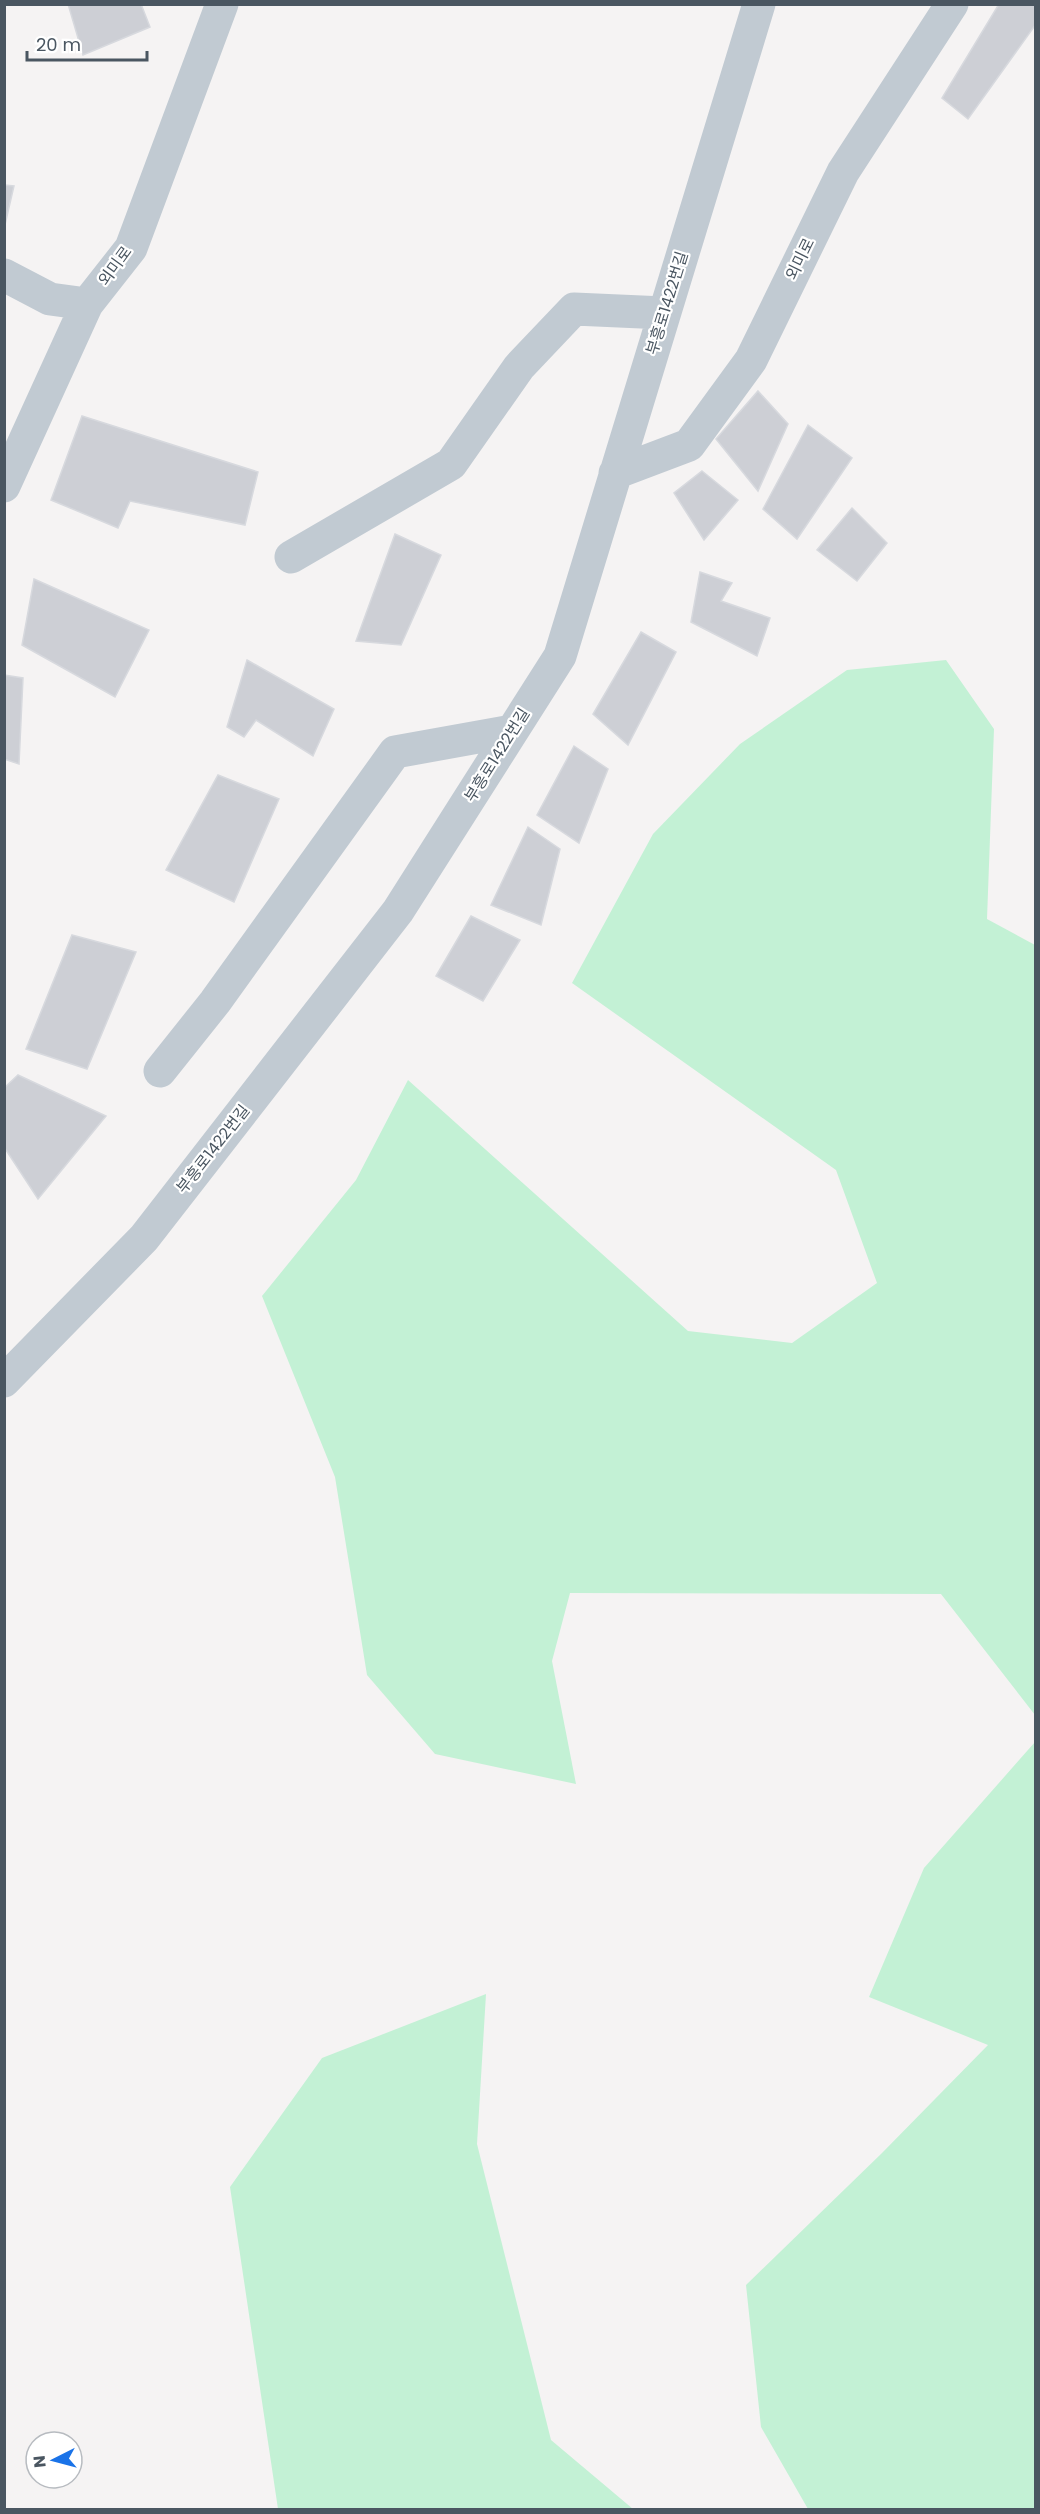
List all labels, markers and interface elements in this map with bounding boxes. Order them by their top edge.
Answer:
scale bar [27,24,147,62]
text: 20 m [36,32,81,57]
street label: 외미로 [780,234,820,284]
street label: 외미로 [93,241,137,291]
street label: 부흥로1422번길 [640,248,694,358]
street label: 부흥로1422번길 [459,703,535,807]
street label: 부흥로1422번길 [171,1100,255,1198]
north arrow [24,2430,84,2490]
text: N [28,2454,52,2469]

